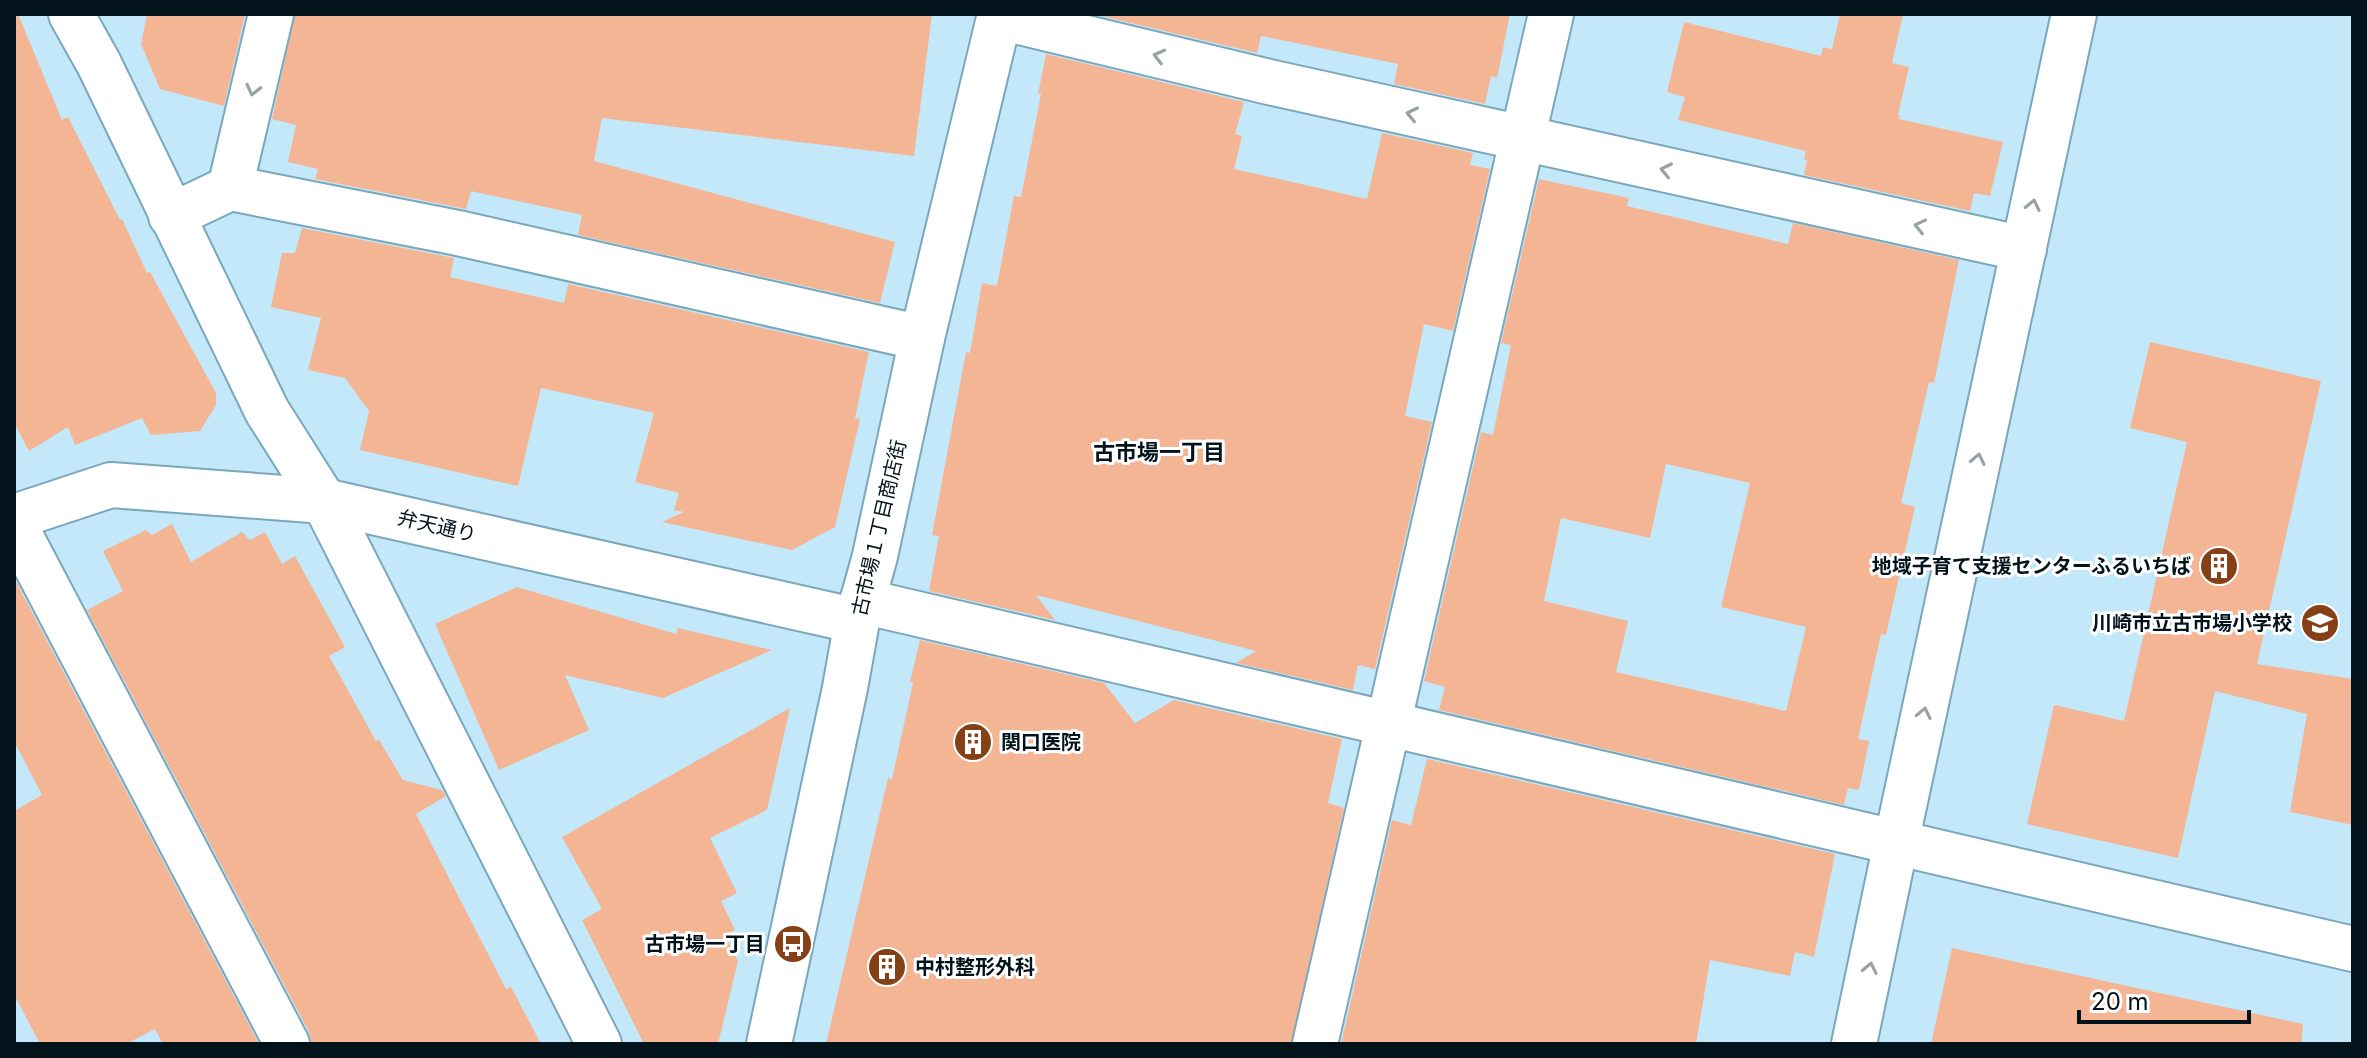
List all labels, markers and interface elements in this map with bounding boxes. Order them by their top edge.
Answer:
one-way arrow [1153,48,1167,65]
one-way arrow [245,83,262,96]
one-way arrow [1406,106,1420,123]
one-way arrow [1660,162,1674,179]
one-way arrow [2024,199,2041,212]
one-way arrow [1914,218,1928,235]
street label: 古市場１丁目商店街 [847,438,911,618]
district label: 古市場一丁目 [1093,439,1225,465]
one-way arrow [1969,453,1986,466]
street label: 弁天通り [395,505,479,547]
building icon: 地域子育て支援センターふるいちば [2198,545,2240,587]
place label: 地域子育て支援センターふるいちば [1872,554,2191,578]
school or university icon: 川崎市立古市場小学校 [2299,602,2341,644]
place label: 川崎市立古市場小学校 [2092,611,2292,635]
one-way arrow [1915,707,1932,720]
building icon: 関口医院 [952,721,994,763]
place label: 関口医院 [1001,730,1081,754]
bus stop icon: 古市場一丁目 [772,923,814,965]
place label: 古市場一丁目 [645,932,765,956]
building icon: 中村整形外科 [866,946,908,988]
place label: 中村整形外科 [915,955,1035,979]
one-way arrow [1861,961,1878,975]
scale bar [2079,974,2249,1024]
text: 20 m [2091,987,2149,1016]

